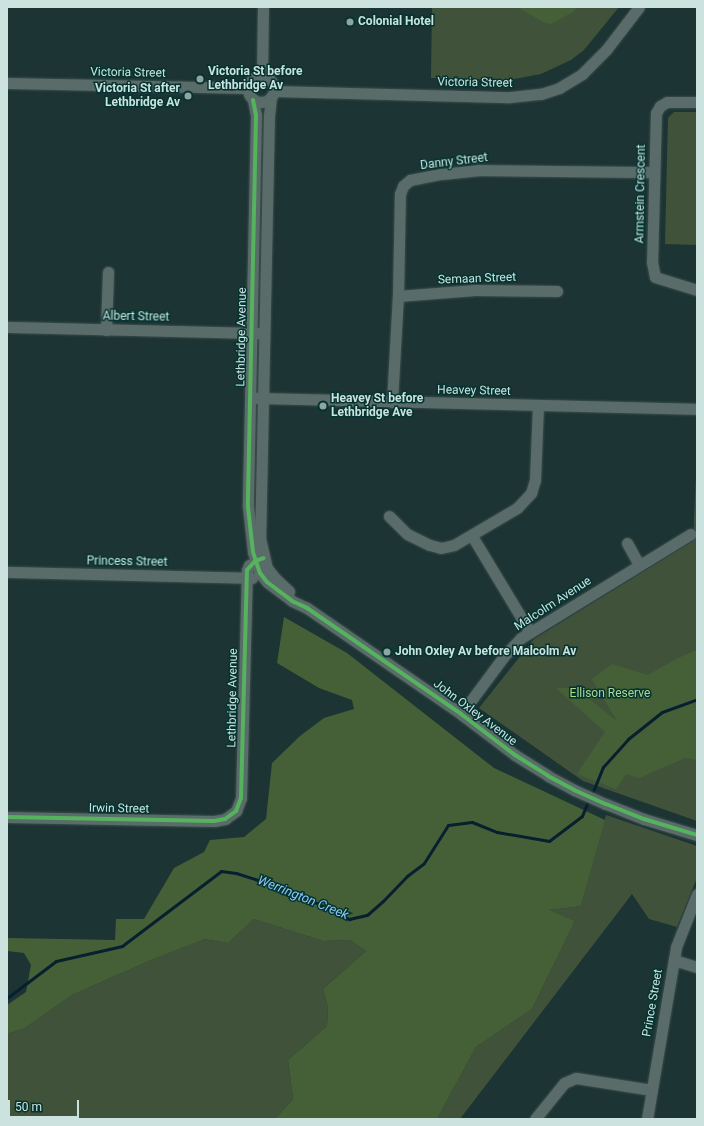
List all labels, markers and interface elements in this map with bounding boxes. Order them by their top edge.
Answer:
place label: Colonial Hotel [358,15,434,29]
marker: Colonial Hotel [345,17,355,27]
street label: Victoria Street [90,65,166,81]
place label: Victoria St before Lethbridge Av [208,65,302,93]
marker: Victoria St before Lethbridge Av [195,74,205,84]
street label: Victoria Street [437,75,513,91]
place label: Victoria St after Lethbridge Av [95,82,180,110]
marker: Victoria St after Lethbridge Av [183,91,193,101]
street label: Armstein Crescent [633,144,649,244]
street label: Danny Street [419,151,489,173]
street label: Semaan Street [438,270,516,288]
street label: Lethbridge Avenue [234,287,250,387]
street label: Albert Street [102,309,170,325]
street label: Heavey Street [437,383,511,399]
place label: Heavey St before Lethbridge Ave [331,392,423,420]
marker: Heavey St before Lethbridge Ave [318,401,328,411]
street label: Princess Street [86,554,168,570]
street label: Malcolm Avenue [512,574,594,634]
place label: John Oxley Av before Malcolm Av [395,645,576,659]
marker: John Oxley Av before Malcolm Av [382,647,392,657]
street label: Lethbridge Avenue [225,648,241,748]
street label: John Oxley Avenue [430,677,520,749]
park label: Ellison Reserve [570,687,650,701]
street label: Irwin Street [89,801,149,817]
water label: Werrington Creek [255,873,351,923]
street label: Prince Street [640,968,666,1038]
scale bar [10,1092,81,1118]
text: 50 m [15,1100,42,1114]

